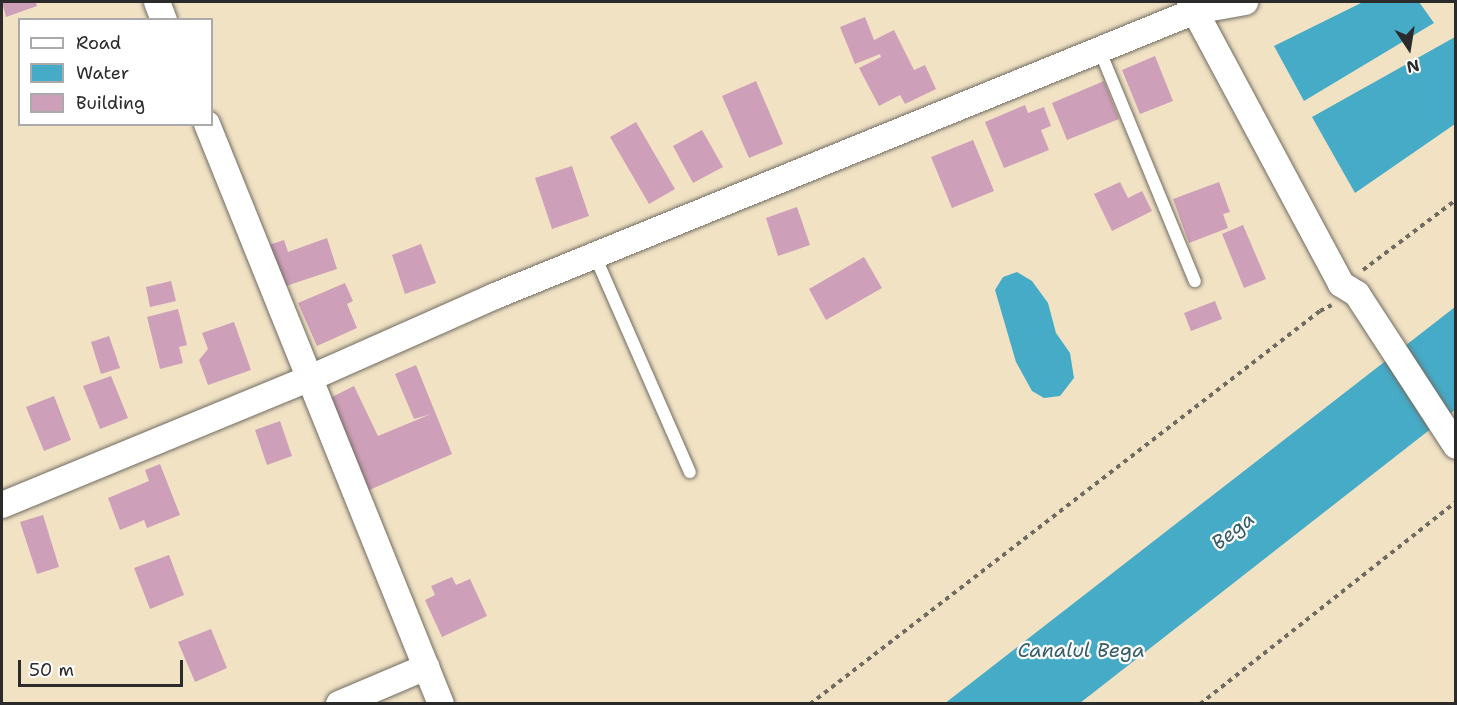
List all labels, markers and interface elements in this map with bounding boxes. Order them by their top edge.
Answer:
legend [18,18,213,126]
north arrow [1379,18,1439,78]
text: Road [76,31,121,55]
text: N [1404,55,1421,78]
text: Water [76,61,129,85]
text: Building [76,91,145,115]
water label: Bega [1207,507,1259,555]
water label: Canalul Bega [1017,638,1145,662]
scale bar [21,648,186,686]
text: 50 m [29,658,74,682]

